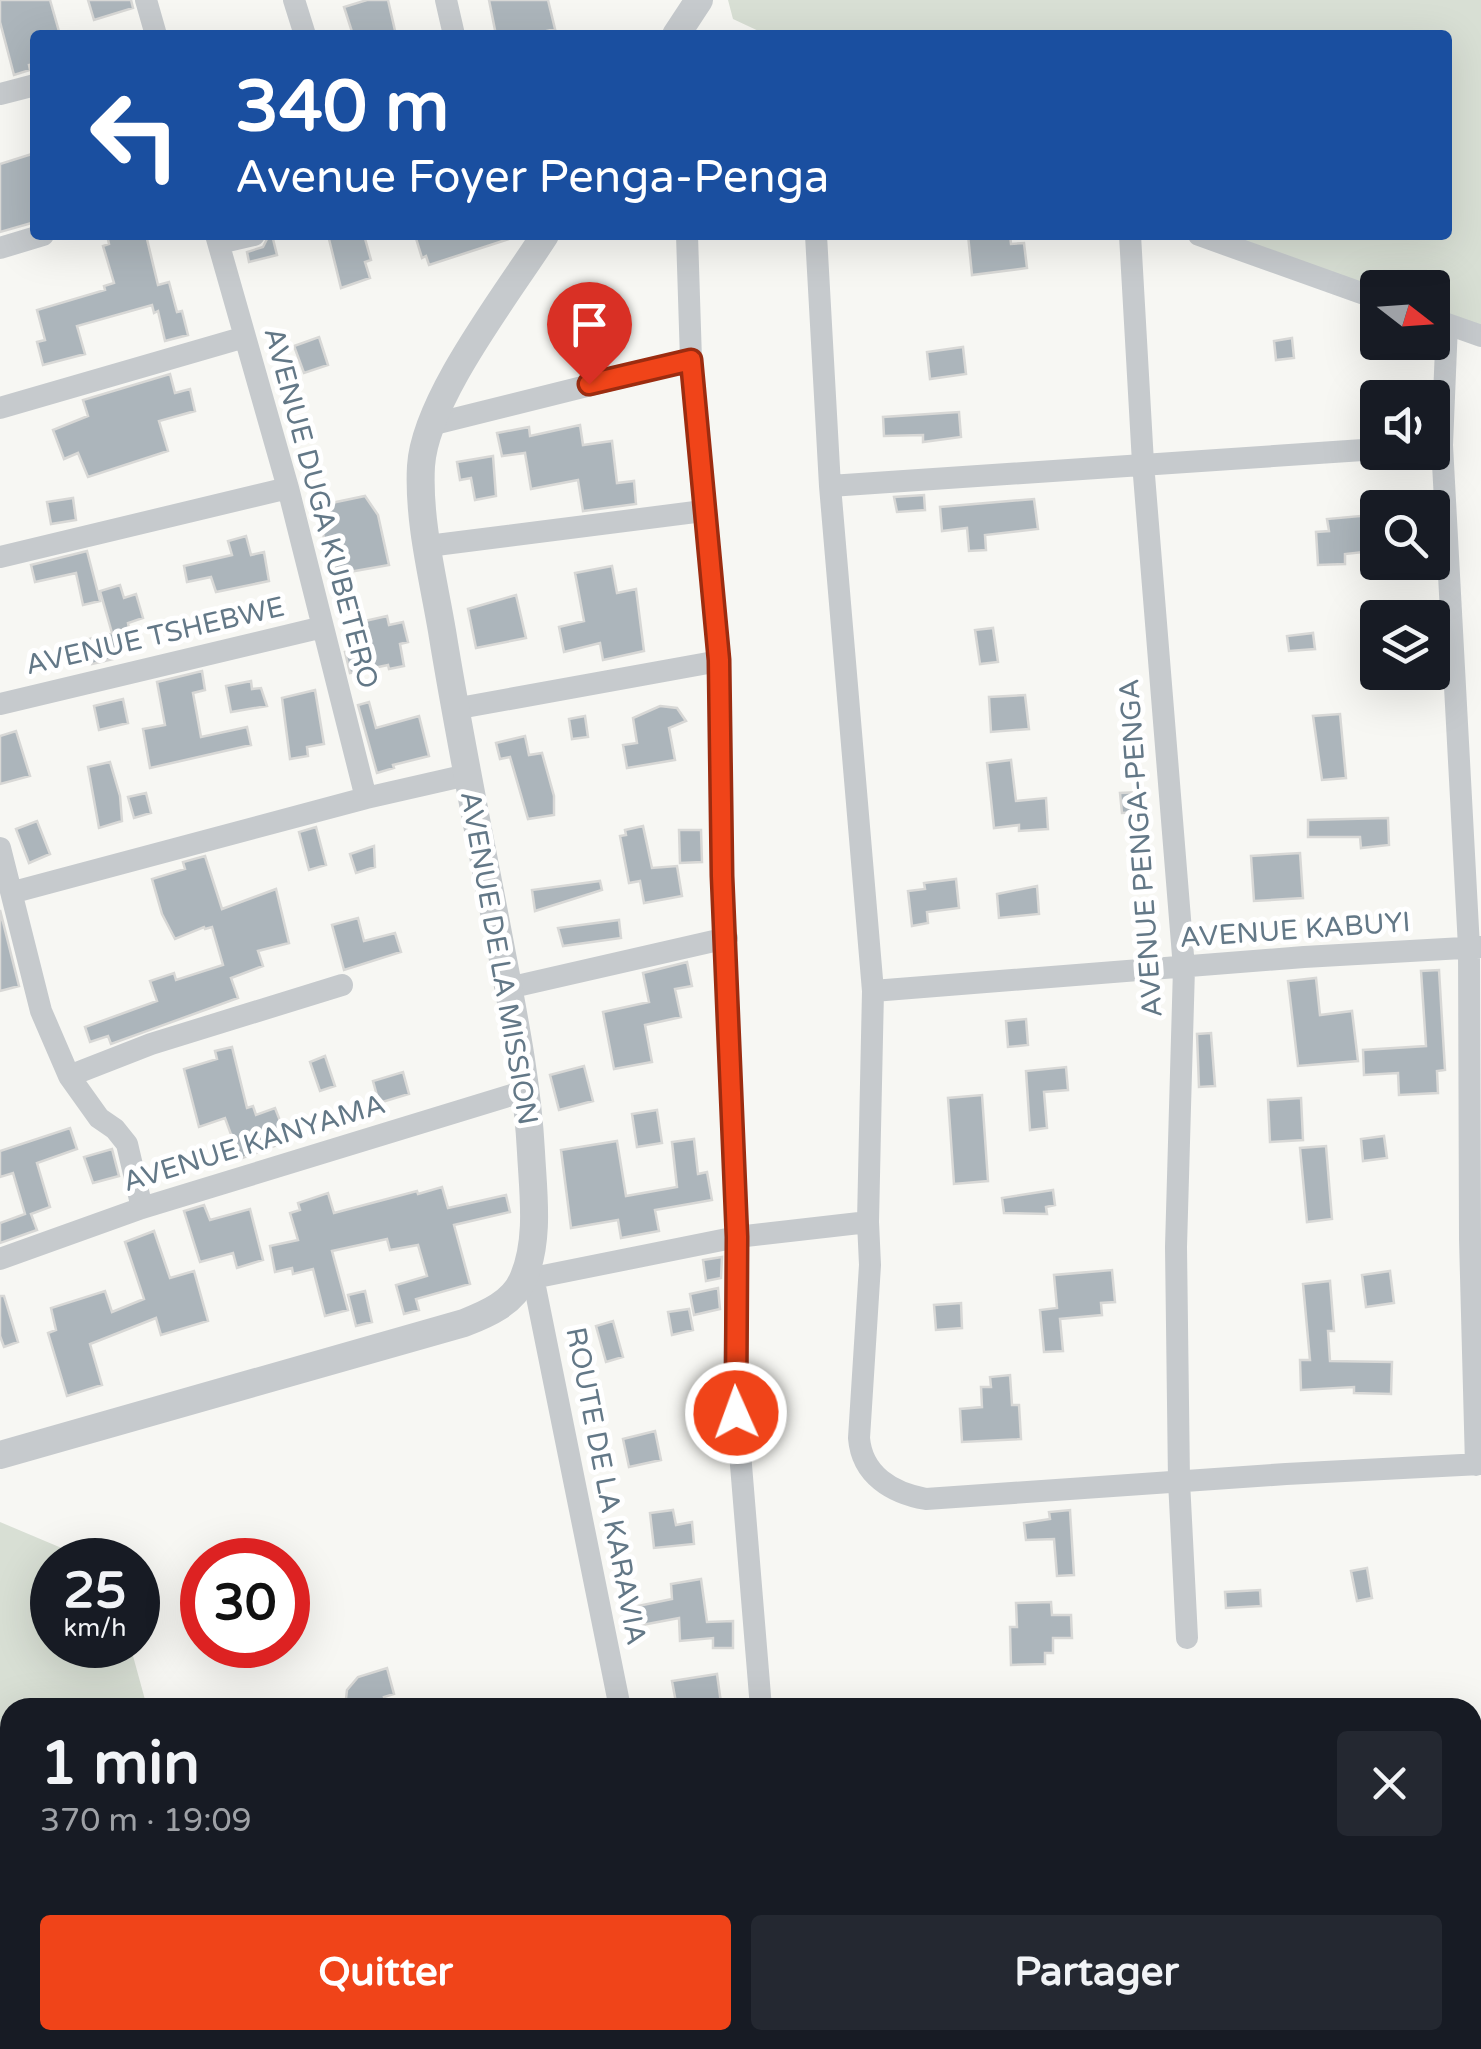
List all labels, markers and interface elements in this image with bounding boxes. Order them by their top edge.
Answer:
text: 340 m [235,66,449,150]
icon: left [70,70,200,200]
text: Avenue Foyer Penga-Penga [235,151,829,205]
north arrow [1360,270,1450,360]
map controls [1360,270,1450,690]
pin [547,282,632,385]
icon: arrive [562,297,617,352]
street label: AVENUE DUGA KUBETERO [256,324,386,692]
button: sound [1360,380,1450,470]
button: search [1360,490,1450,580]
street label: AVENUE TSHEBWE [22,590,288,682]
button: layers [1360,600,1450,690]
street label: AVENUE PENGA-PENGA [1112,678,1170,1018]
street label: AVENUE DE LA MISSION [453,788,545,1128]
street label: AVENUE KABUYI [1178,905,1412,955]
street label: AVENUE KANYAMA [119,1087,389,1199]
street label: ROUTE DE LA KARAVIA [558,1324,654,1648]
position arrow [684,1361,788,1465]
speed limit sign: 30 [180,1538,310,1668]
text: 25 [64,1561,126,1621]
text: km/h [64,1613,126,1643]
text: 1 min [40,1728,200,1800]
button: close [1337,1731,1442,1836]
text: 370 m · 19:09 [40,1802,252,1840]
button: Quitter [40,1915,731,2030]
button: Partager [751,1915,1442,2030]

